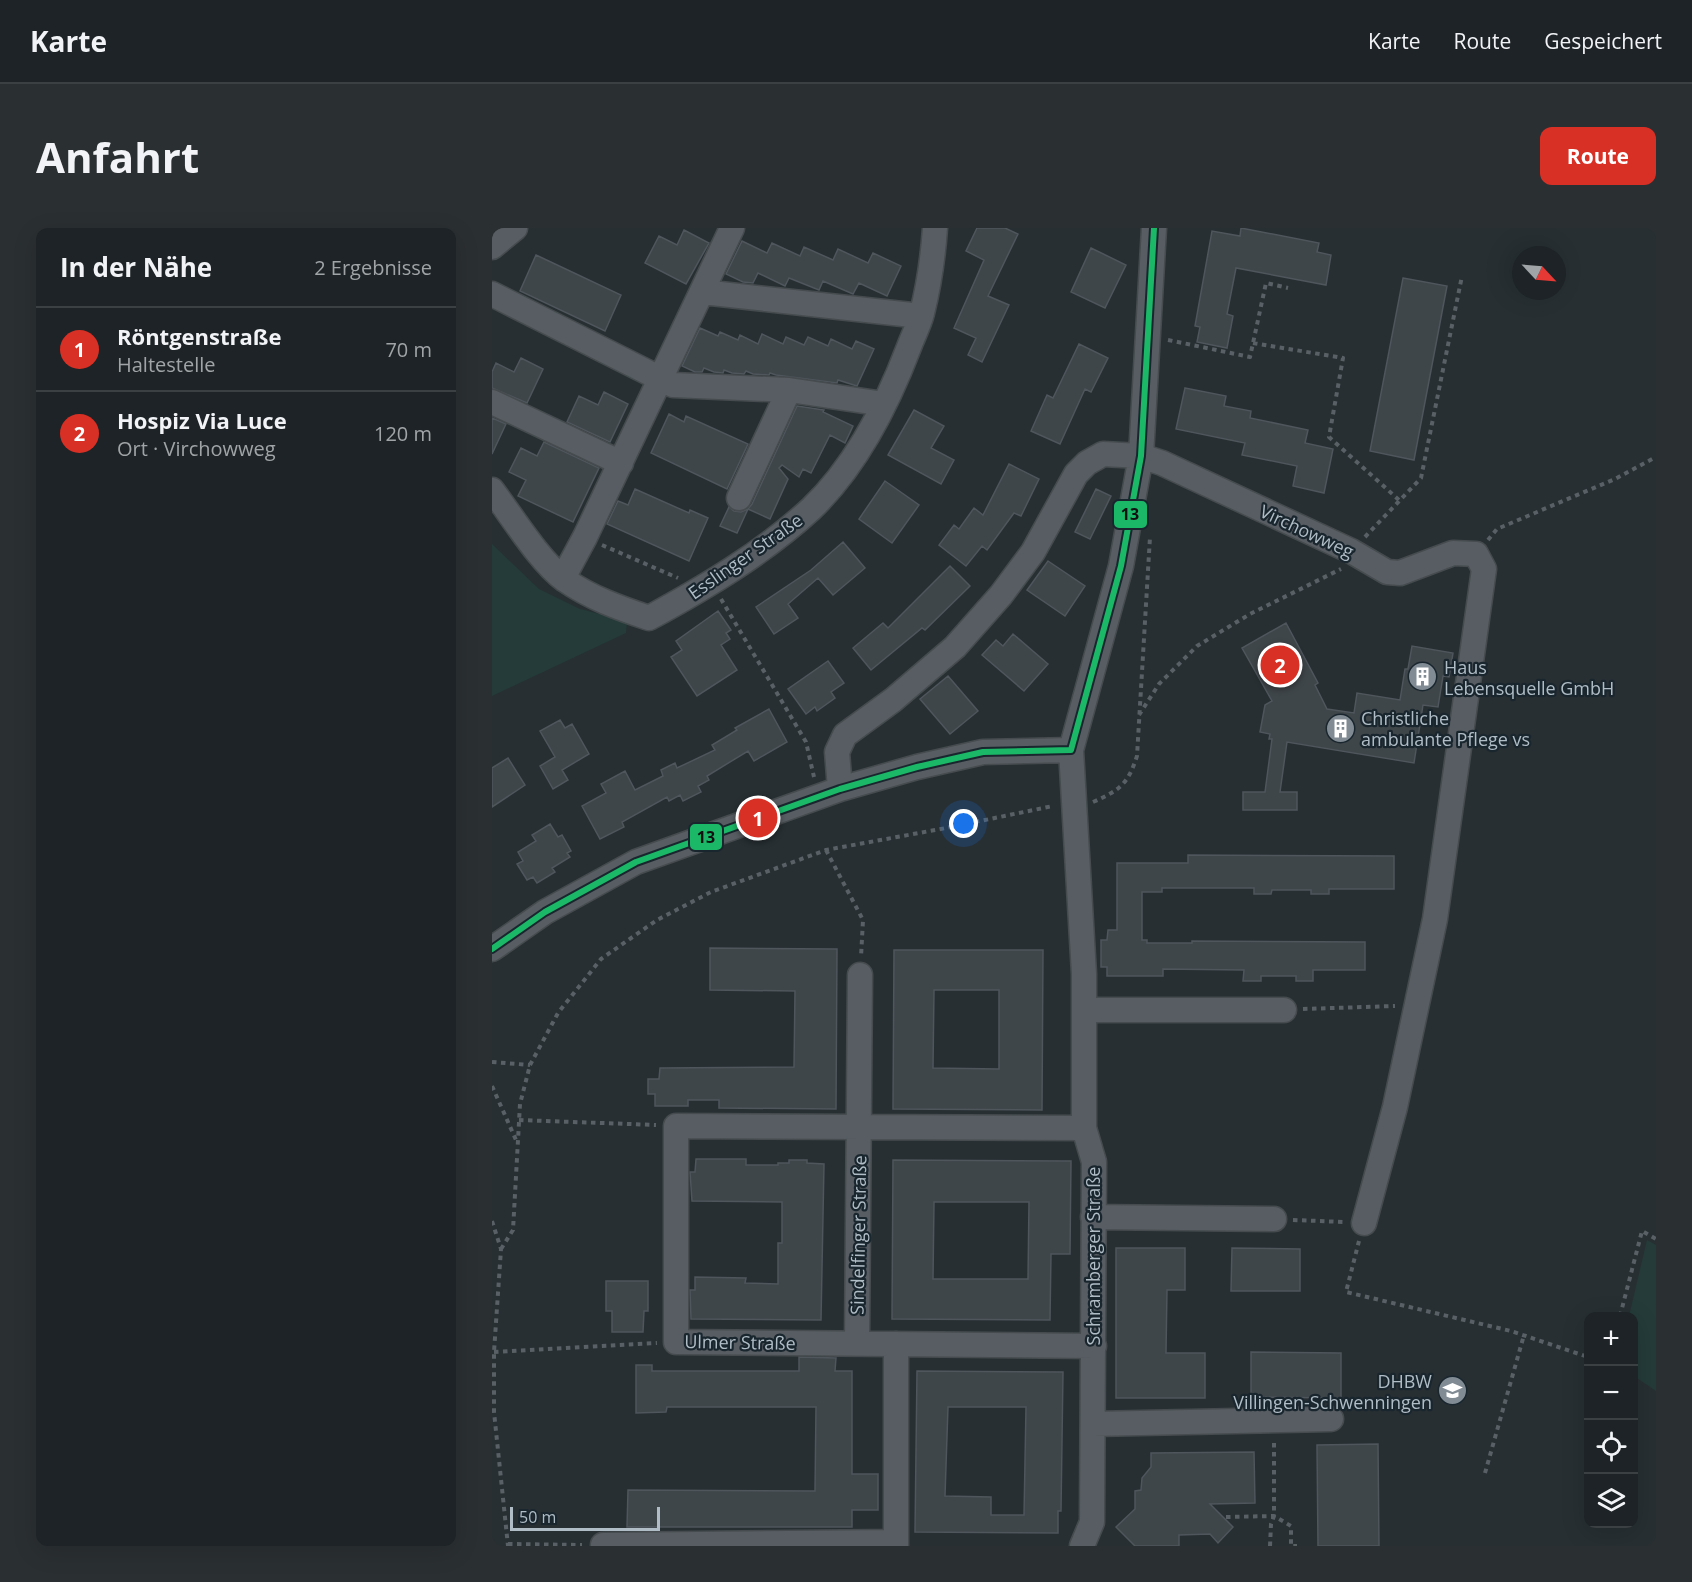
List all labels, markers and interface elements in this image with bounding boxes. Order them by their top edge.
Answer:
text: Karte [30,22,107,60]
text: Karte [1368,27,1420,55]
text: Route [1453,27,1511,55]
text: Gespeichert [1544,27,1662,55]
button: Route [1540,127,1656,185]
text: Anfahrt [36,128,199,185]
north arrow [1512,246,1566,300]
text: In der Nähe [60,249,212,285]
text: 2 Ergebnisse [314,254,432,281]
text: Röntgenstraße [117,321,281,351]
text: 1 [74,336,85,363]
text: 70 m [385,336,432,363]
text: Haltestelle [117,351,216,378]
text: Hospiz Via Luce [117,405,287,435]
text: 2 [74,420,85,447]
text: 120 m [374,420,432,447]
text: Ort · Virchowweg [117,435,276,462]
street label: Virchowweg [1256,499,1358,563]
line badge: 13 [1113,500,1148,529]
text: 13 [1121,503,1139,525]
street label: Esslinger Straße [683,508,807,604]
pin: 2 [1260,642,1300,688]
place label: Haus Lebensquelle GmbH [1444,655,1614,700]
building icon: Haus Lebensquelle GmbH [1407,661,1439,693]
place label: Christliche ambulante Pflege vs [1361,706,1530,751]
building icon: Christliche ambulante Pflege vs [1324,712,1356,744]
pin: 1 [738,796,778,840]
your location [949,809,978,838]
line badge: 13 [689,823,723,851]
text: 13 [697,826,715,848]
street label: Sindelfinger Straße [845,1155,871,1315]
street label: Schramberger Straße [1081,1167,1105,1345]
map controls [1584,1312,1638,1528]
button: + [1584,1312,1638,1366]
street label: Ulmer Straße [684,1329,796,1355]
button: − [1584,1366,1638,1420]
place label: DHBW Villingen-Schwenningen [1233,1369,1432,1414]
school or university icon: DHBW Villingen-Schwenningen [1437,1375,1469,1407]
button: locate [1584,1420,1638,1474]
button: layers [1584,1474,1638,1528]
scale bar [510,1504,660,1532]
text: 50 m [519,1506,556,1528]

